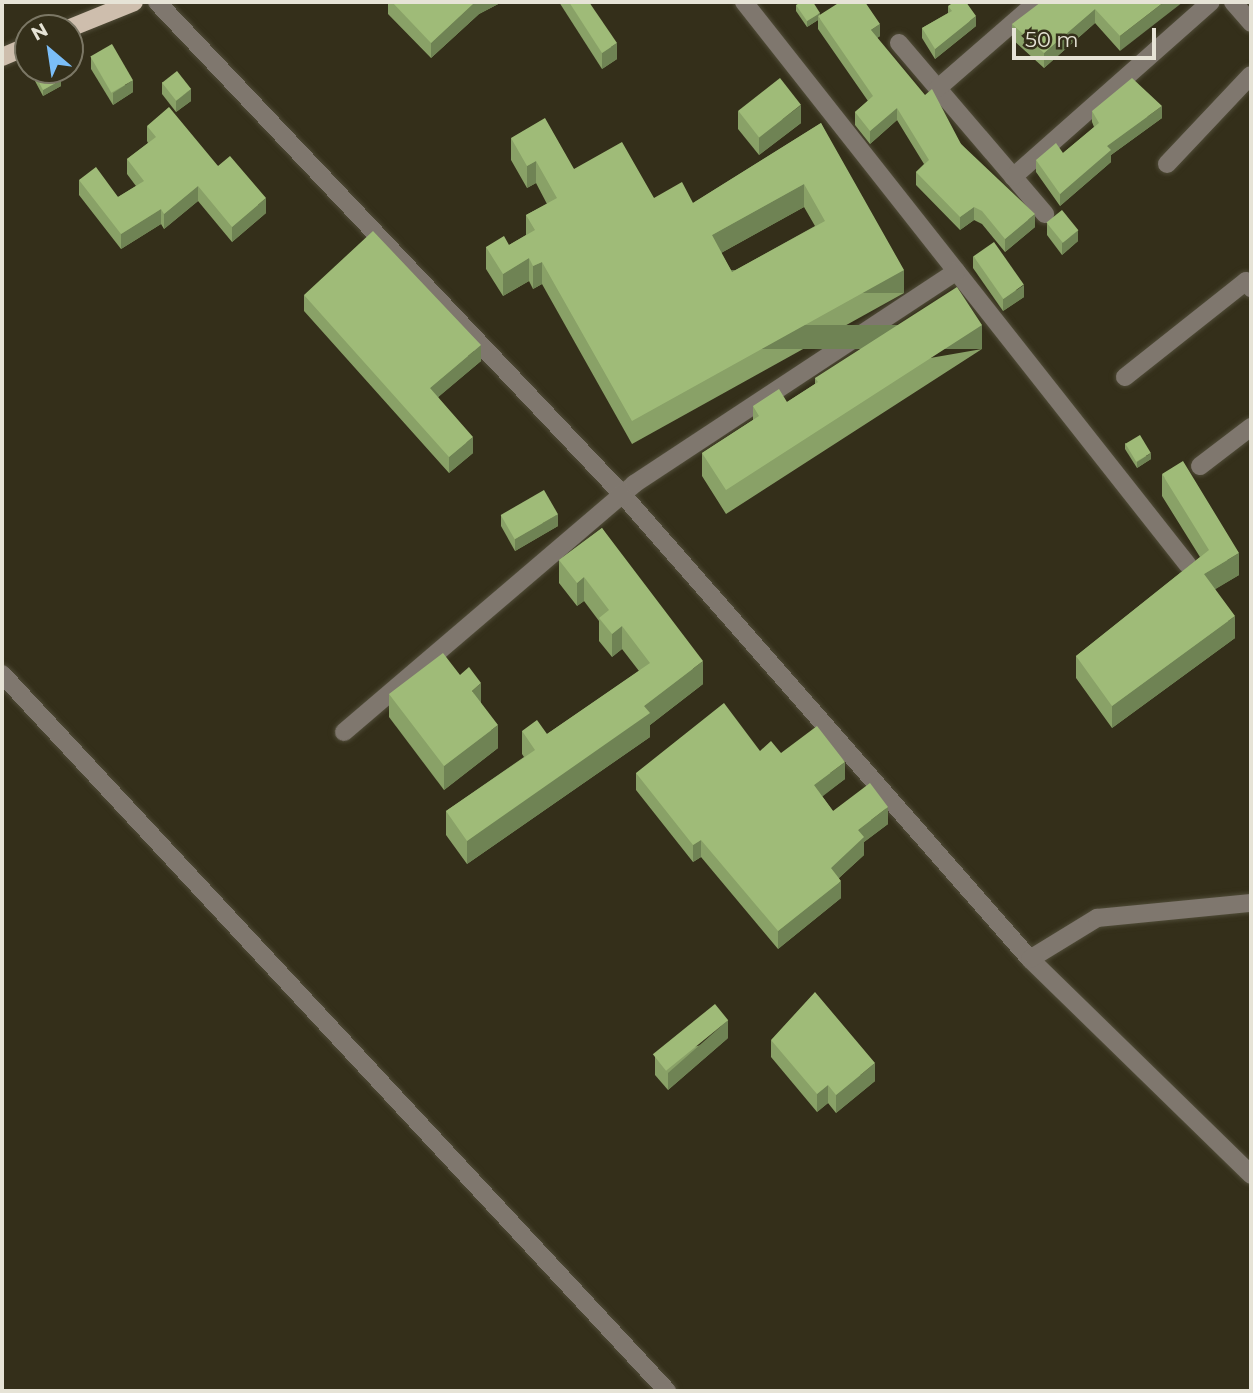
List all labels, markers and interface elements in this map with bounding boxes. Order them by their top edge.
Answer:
north arrow [14,14,84,84]
scale bar [1015,14,1158,58]
text: N [27,18,52,46]
text: 50 m [1025,27,1079,52]

